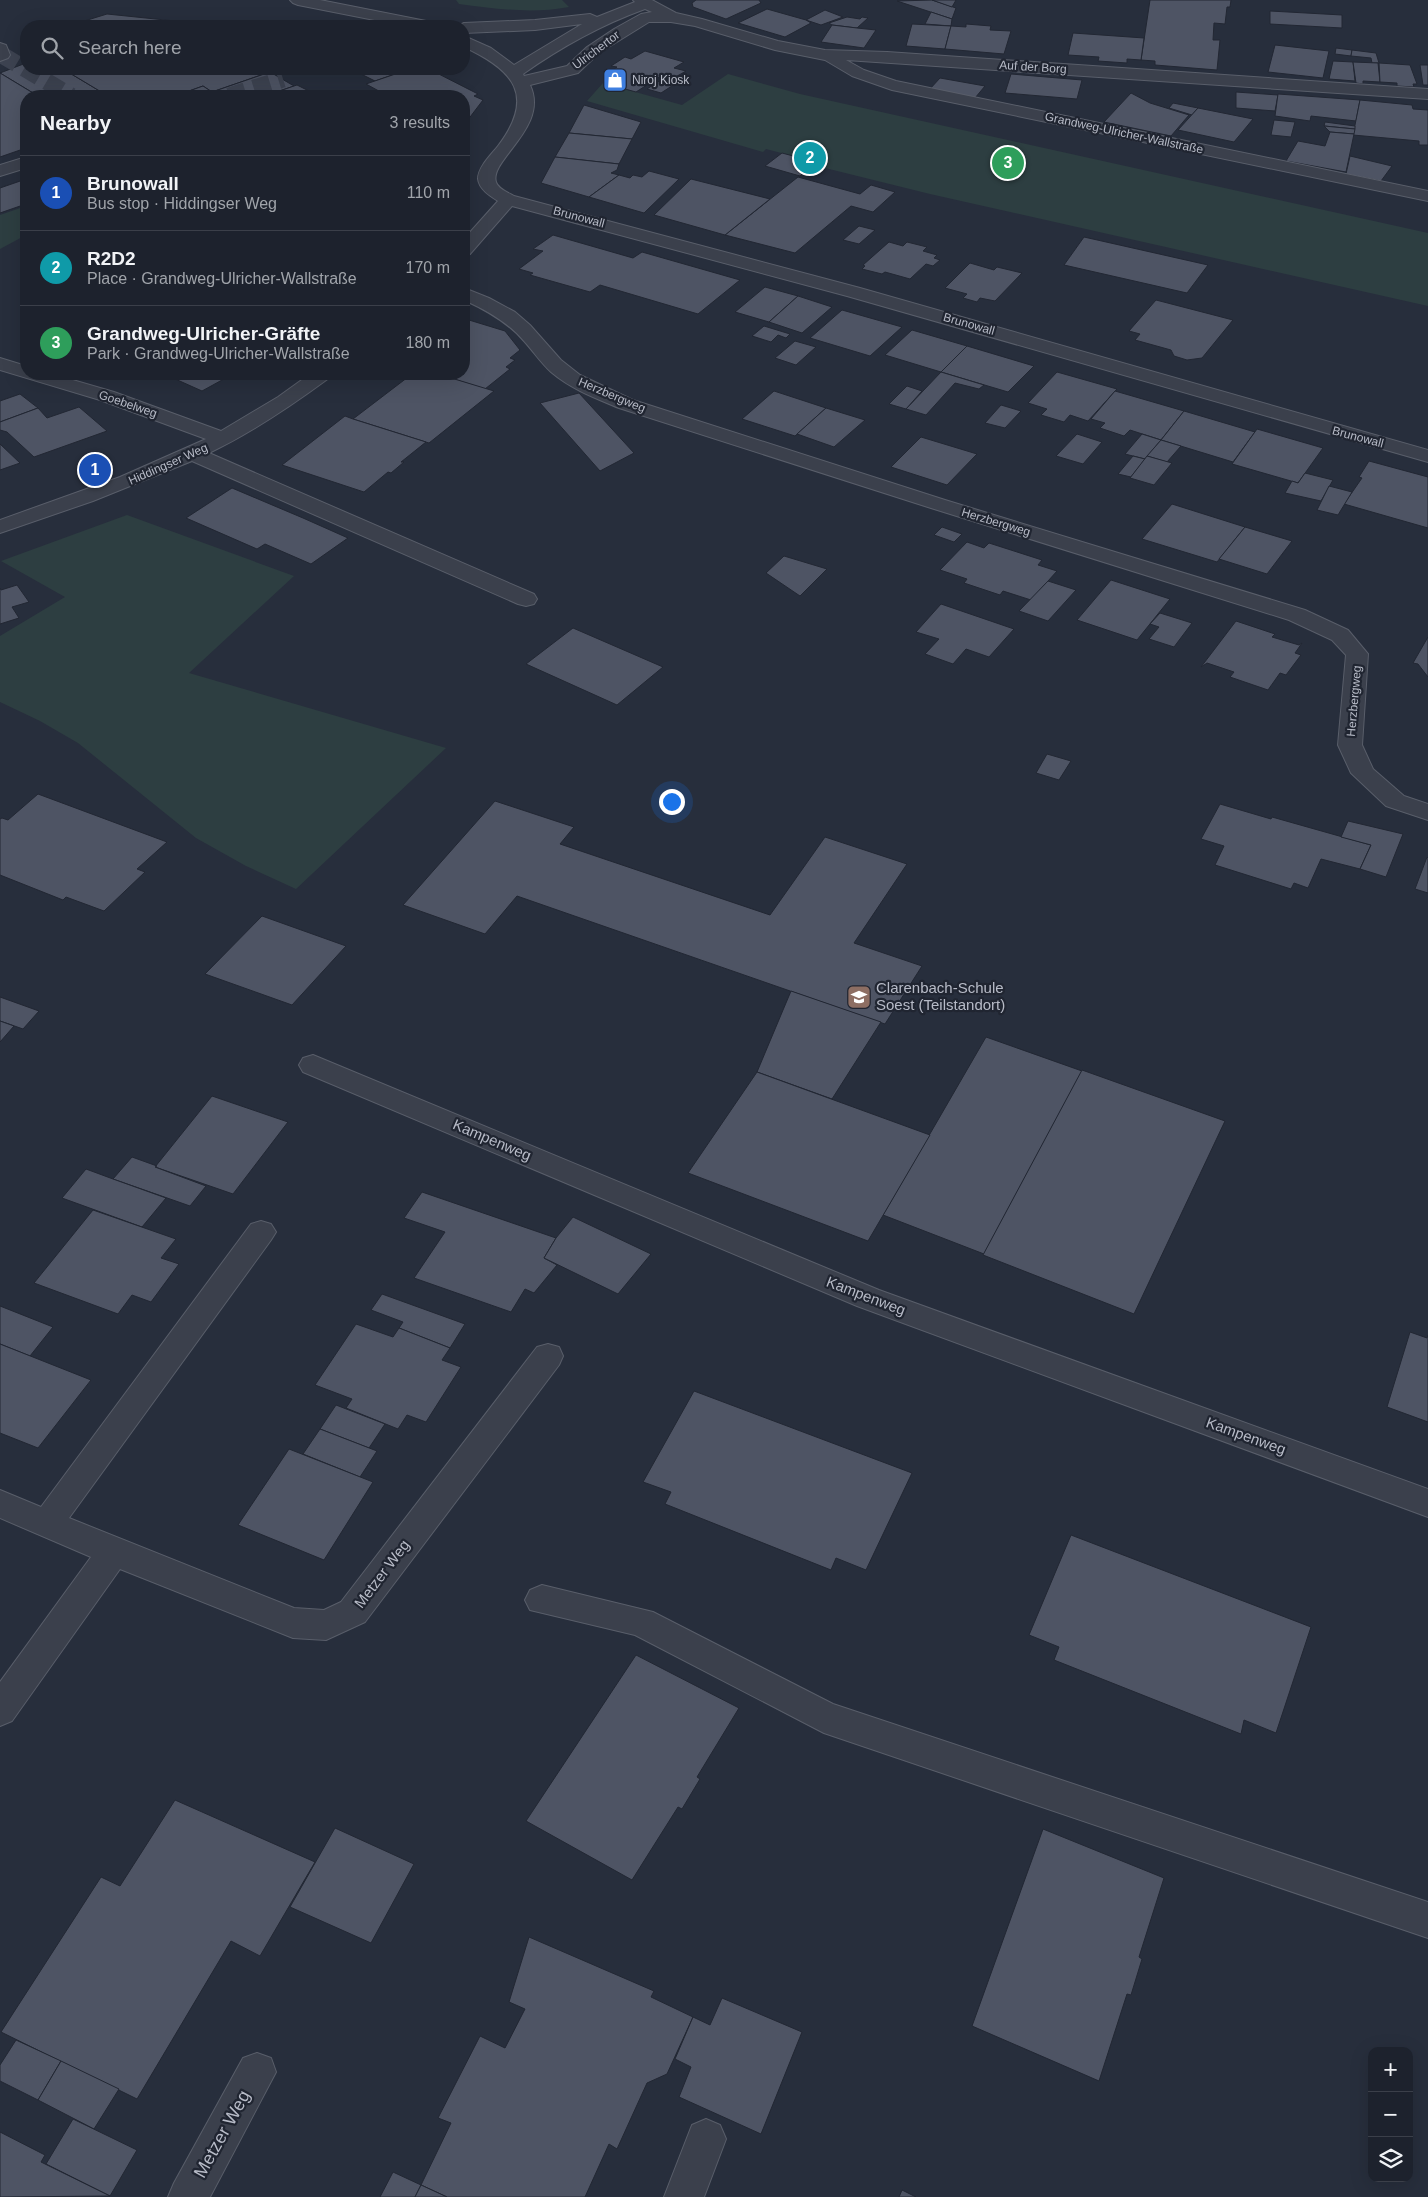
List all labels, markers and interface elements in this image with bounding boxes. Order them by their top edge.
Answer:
search box [20,20,470,75]
street label: Ulrichertor [570,28,622,72]
icon: search [38,34,66,62]
text: Search here [78,37,182,58]
street label: Auf der Borg [999,58,1067,76]
shop icon: Niroj Kiosk [602,67,628,93]
place label: Niroj Kiosk [632,73,690,87]
street label: Grandweg-Ulricher-Wallstraße [1044,109,1205,157]
text: Nearby [40,111,111,134]
text: 3 results [390,114,450,131]
pin: 2 [794,139,826,177]
pin: 3 [992,144,1024,182]
text: Brunowall [87,173,179,194]
text: 1 [52,184,60,201]
text: 110 m [407,184,450,201]
text: Bus stop · Hiddingser Weg [87,195,277,212]
street label: Brunowall [552,203,606,231]
text: R2D2 [87,248,136,269]
text: 2 [52,259,60,276]
text: 170 m [406,259,450,276]
text: Place · Grandweg-Ulricher-Wallstraße [87,270,357,287]
street label: Brunowall [942,310,996,338]
text: Grandweg-Ulricher-Gräfte [87,323,320,344]
text: 3 [52,334,60,351]
text: 180 m [406,334,450,351]
text: Park · Grandweg-Ulricher-Wallstraße [87,345,350,362]
street label: Herzbergweg [576,375,648,415]
street label: Goebelweg [97,387,159,421]
street label: Brunowall [1331,423,1385,451]
street label: Hiddingser Weg [126,440,210,488]
pin: 1 [79,451,111,489]
street label: Herzbergweg [960,505,1032,539]
street label: Herzbergweg [1344,665,1364,737]
your location [659,789,685,815]
place label: Clarenbach-Schule Soest (Teilstandort) [876,979,1005,1013]
school or university icon: Clarenbach-Schule Soest (Teilstandort) [846,984,872,1010]
street label: Kampenweg [450,1115,534,1164]
street label: Kampenweg [824,1273,908,1318]
street label: Kampenweg [1204,1413,1288,1458]
street label: Metzer Weg [351,1536,413,1611]
map controls [1368,2047,1413,2182]
button: + [1368,2047,1413,2092]
street label: Metzer Weg [190,2087,254,2181]
button: − [1368,2092,1413,2137]
button: layers [1368,2137,1413,2182]

